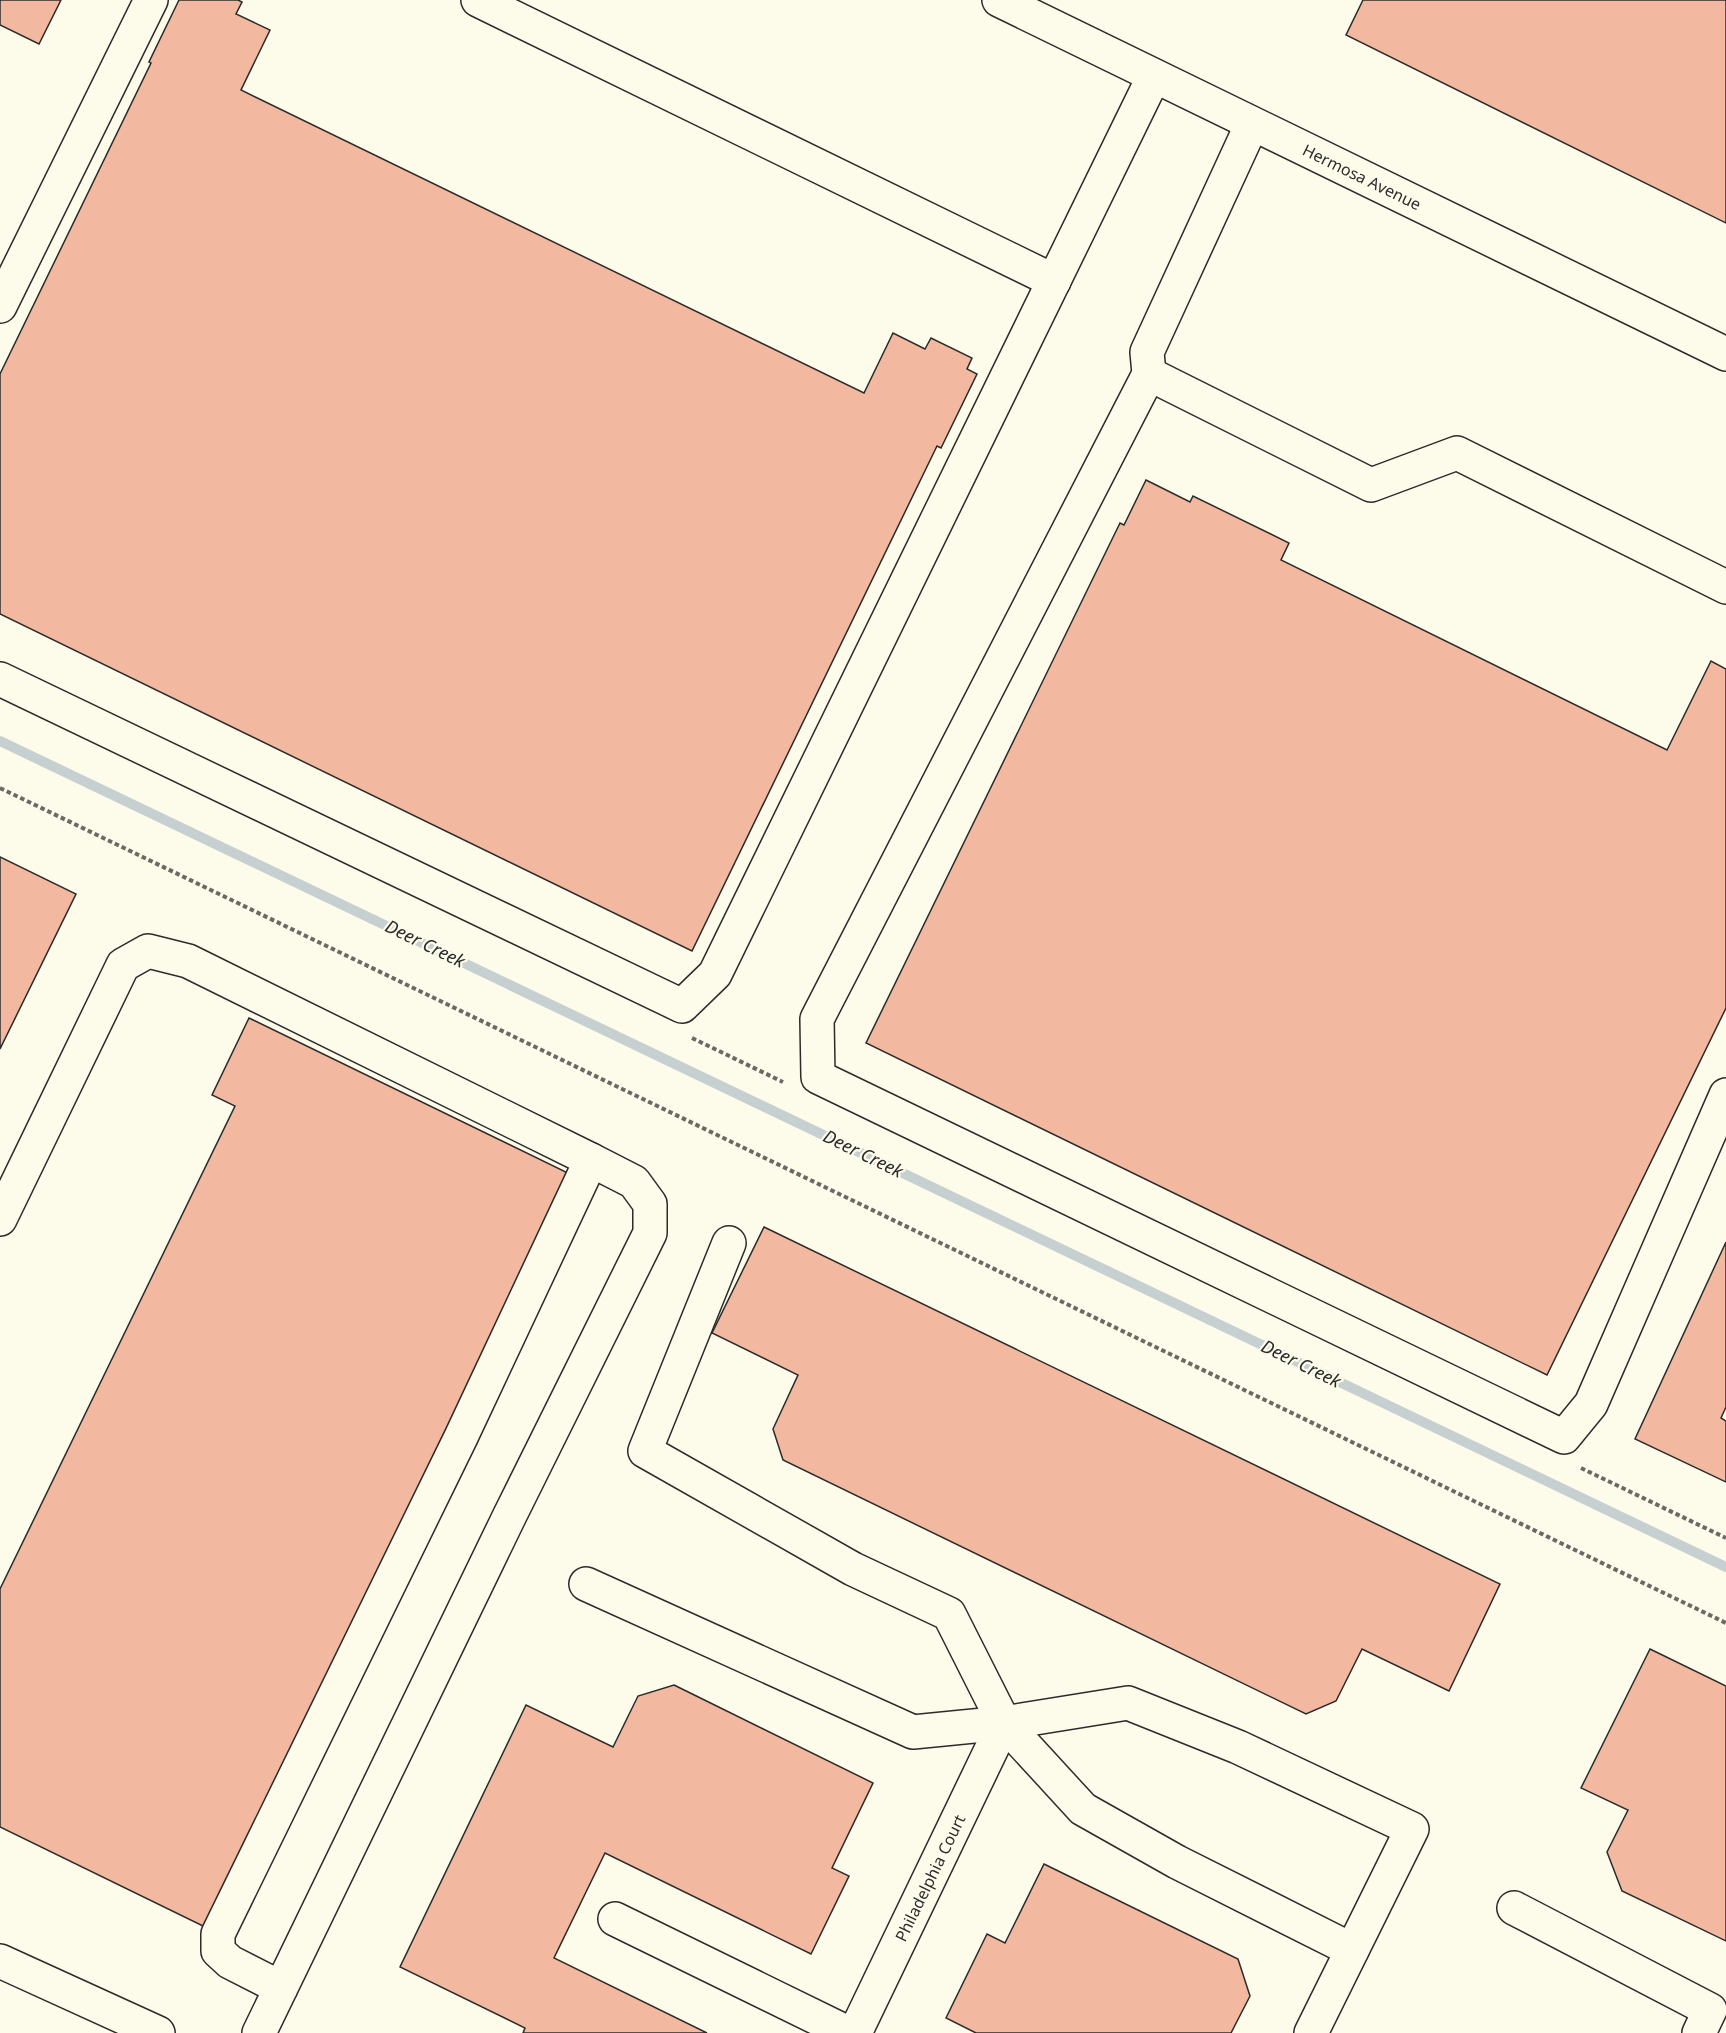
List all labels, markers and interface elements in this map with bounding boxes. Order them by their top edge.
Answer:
street label: Hermosa Avenue [1299,139,1425,215]
water label: Deer Creek [382,913,470,973]
water label: Deer Creek [820,1123,908,1183]
water label: Deer Creek [1258,1333,1346,1393]
street label: Philadelphia Court [890,1811,970,1945]

